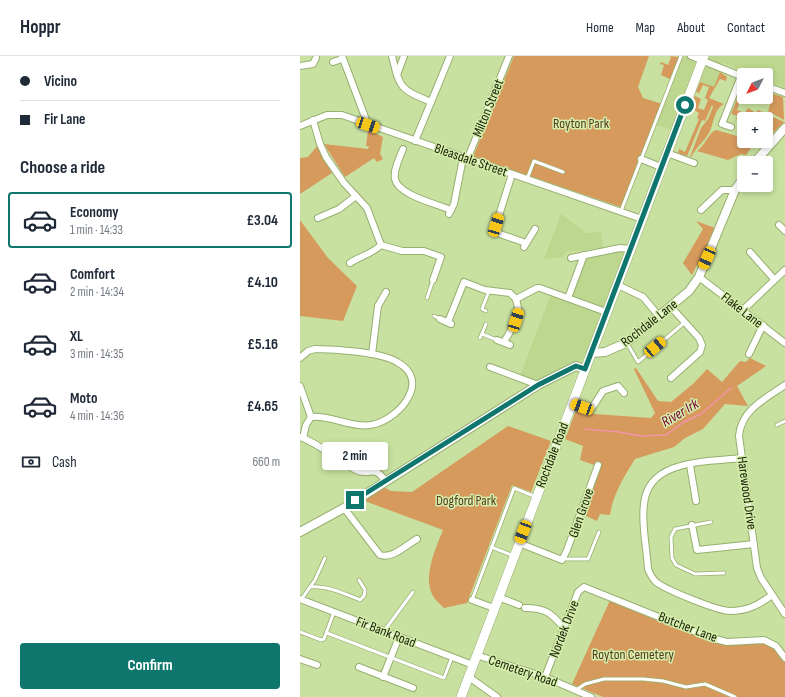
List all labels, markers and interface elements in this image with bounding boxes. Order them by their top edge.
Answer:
text: Hoppr [20,16,61,39]
text: Home [586,19,614,36]
text: Map [636,19,655,36]
text: About [677,19,705,36]
text: Contact [727,19,765,36]
north arrow [737,68,773,104]
map controls [737,68,773,192]
text: Vicino [44,72,77,91]
street label: Milton Street [469,76,507,140]
route start [676,96,694,114]
text: Fir Lane [44,110,86,129]
button: + [737,112,773,148]
park label: Royton Park [553,115,610,132]
car [355,116,381,134]
street label: Bleasdale Street [432,140,510,180]
button: − [737,156,773,192]
text: Choose a ride [20,157,105,178]
icon: car [22,202,58,238]
text: Economy [70,203,119,222]
text: £3.04 [246,211,278,230]
car [487,212,505,238]
text: 1 min · 14:33 [70,222,123,238]
car [697,245,717,271]
icon: car [22,264,58,300]
text: Comfort [70,265,115,284]
text: £4.10 [247,273,278,292]
text: 2 min · 14:34 [70,284,124,300]
street label: Flake Lane [718,288,766,332]
street label: Rochdale Lane [617,295,681,351]
car [507,307,525,333]
icon: car [22,326,58,362]
text: XL [70,327,83,346]
text: £5.16 [247,335,278,354]
car [642,335,668,359]
text: 3 min · 14:35 [70,346,124,362]
icon: car [22,388,58,424]
text: Moto [70,389,97,408]
water label: River Irk [658,394,702,432]
text: £4.65 [247,397,278,416]
car [569,397,595,417]
text: 4 min · 14:36 [70,408,124,424]
street label: Rochdale Road [532,420,572,490]
callout: 2 min [322,442,388,470]
text: 2 min [343,448,367,464]
icon: cash [20,451,42,473]
text: Cash [52,453,77,472]
text: 660 m [252,454,280,470]
street label: Harewood Drive [733,455,761,531]
street label: Glen Grove [565,486,597,540]
route end [346,491,364,509]
park label: Dogford Park [436,492,497,509]
car [513,519,533,545]
street label: Nordek Drive [545,598,583,660]
street label: Butcher Lane [656,608,720,646]
street label: Fir Bank Road [354,613,419,651]
button: Confirm [20,643,280,689]
park label: Royton Cemetery [592,646,675,663]
street label: Cemetery Road [486,651,560,691]

